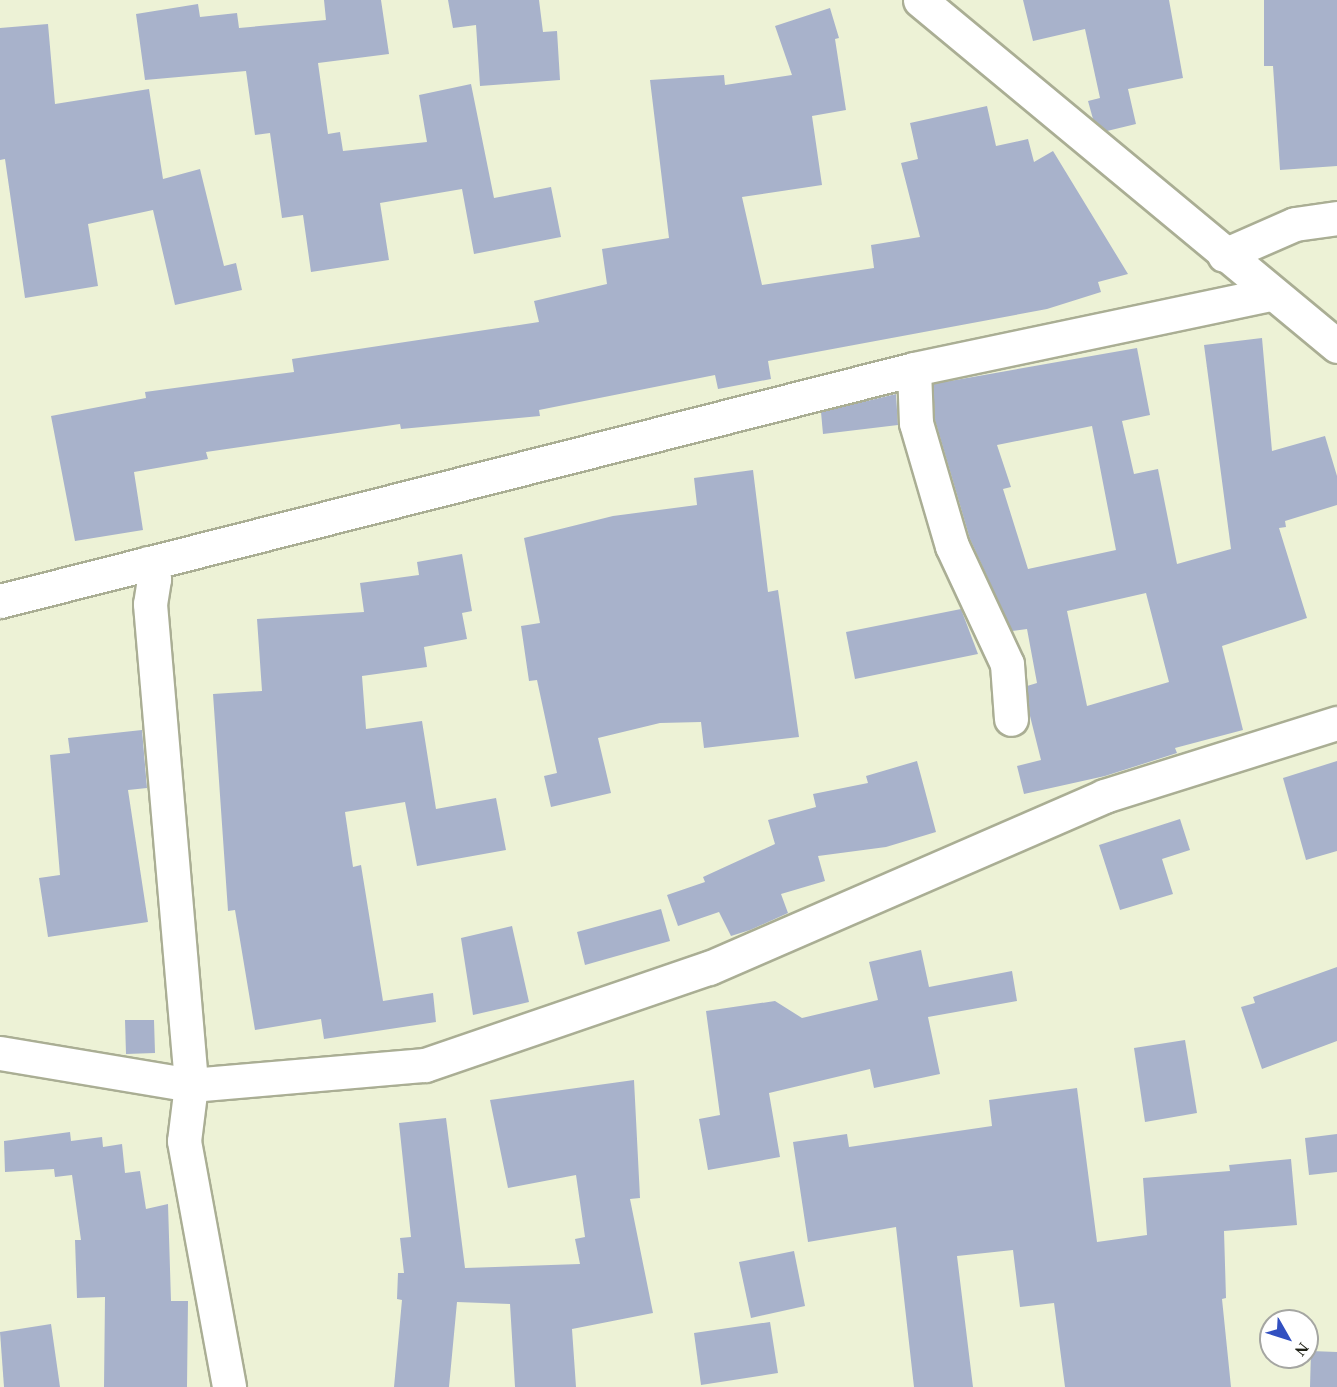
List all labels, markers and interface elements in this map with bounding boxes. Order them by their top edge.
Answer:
north arrow [1259,1309,1319,1369]
text: N [1292,1340,1312,1359]

